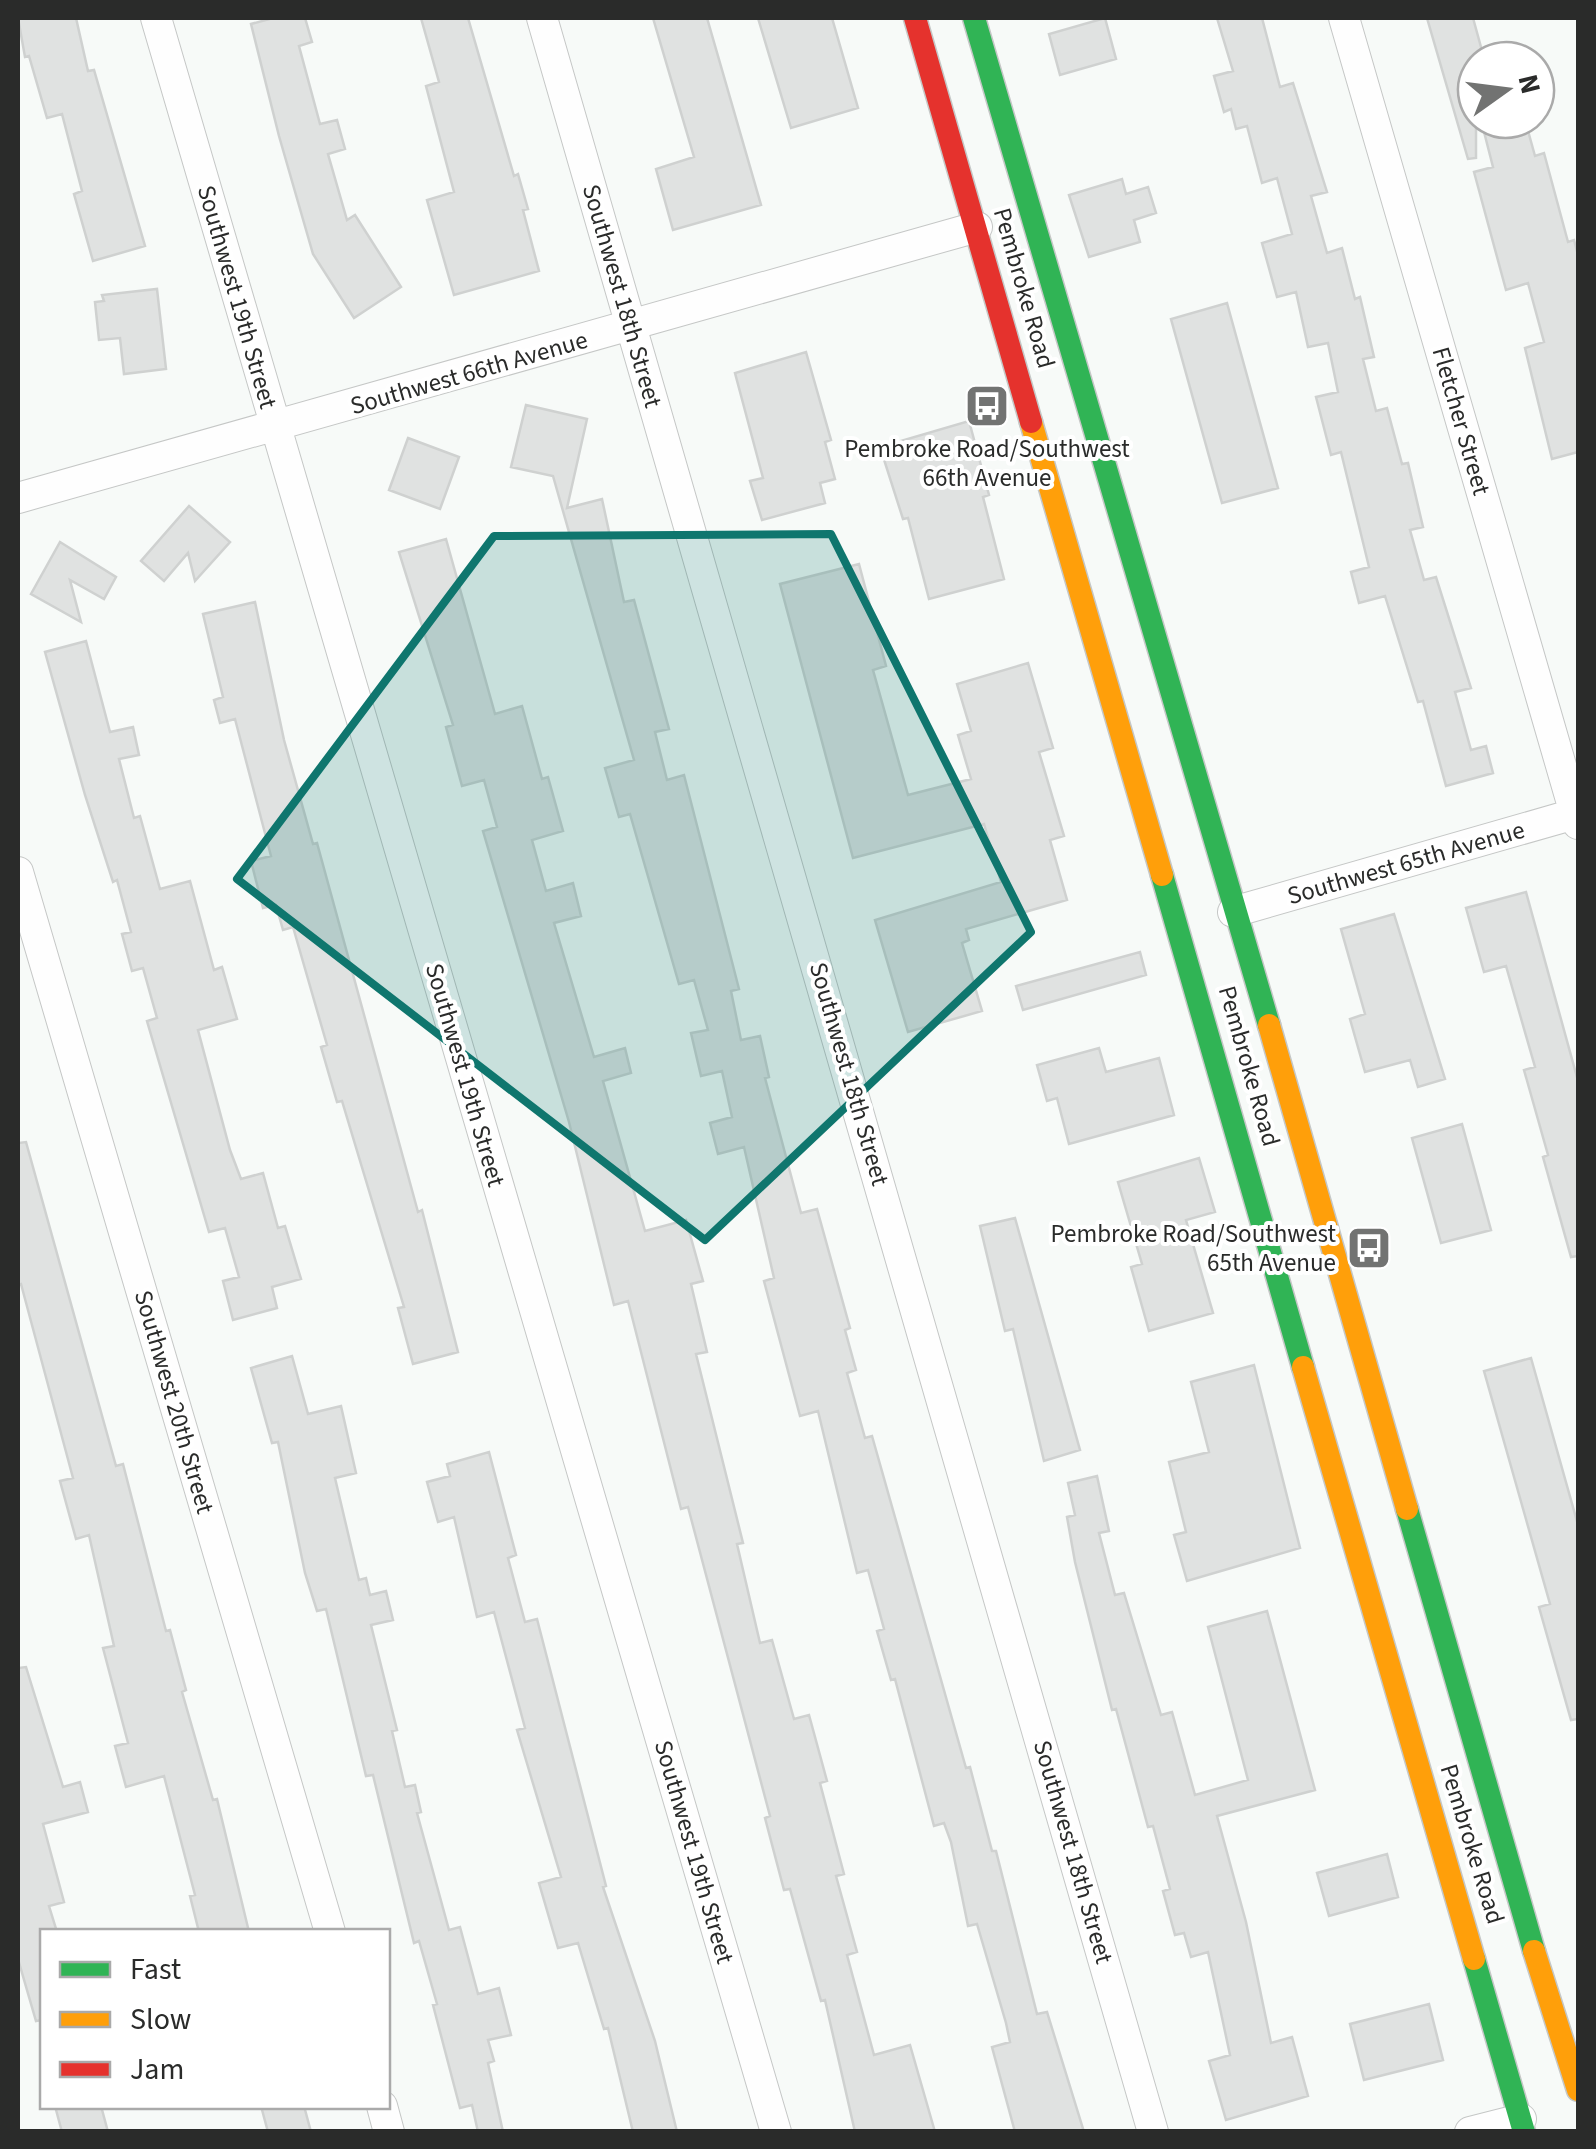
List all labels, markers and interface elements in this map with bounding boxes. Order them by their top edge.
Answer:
north arrow [1456,40,1556,140]
text: N [1508,70,1551,98]
street label: Southwest 18th Street [573,180,671,412]
street label: Southwest 19th Street [188,181,286,413]
street label: Pembroke Road [984,204,1064,372]
street label: Southwest 66th Avenue [346,322,592,424]
street label: Fletcher Street [1423,343,1499,500]
bus stop icon: Pembroke Road/Southwest 66th Avenue [964,383,1010,429]
place label: Pembroke Road/Southwest 66th Avenue [844,431,1130,496]
street label: Southwest 65th Avenue [1283,812,1529,914]
street label: Southwest 18th Street [800,958,898,1190]
street label: Southwest 19th Street [416,959,514,1191]
street label: Pembroke Road [1209,982,1289,1150]
place label: Pembroke Road/Southwest 65th Avenue [1051,1216,1337,1281]
bus stop icon: Pembroke Road/Southwest 65th Avenue [1346,1225,1392,1271]
street label: Southwest 20th Street [125,1286,223,1518]
street label: Southwest 19th Street [645,1736,743,1968]
street label: Southwest 18th Street [1024,1736,1122,1968]
street label: Pembroke Road [1431,1760,1513,1928]
legend [40,1929,390,2109]
text: Fast [130,1948,181,1991]
text: Slow [130,1998,191,2041]
text: Jam [130,2048,184,2091]

